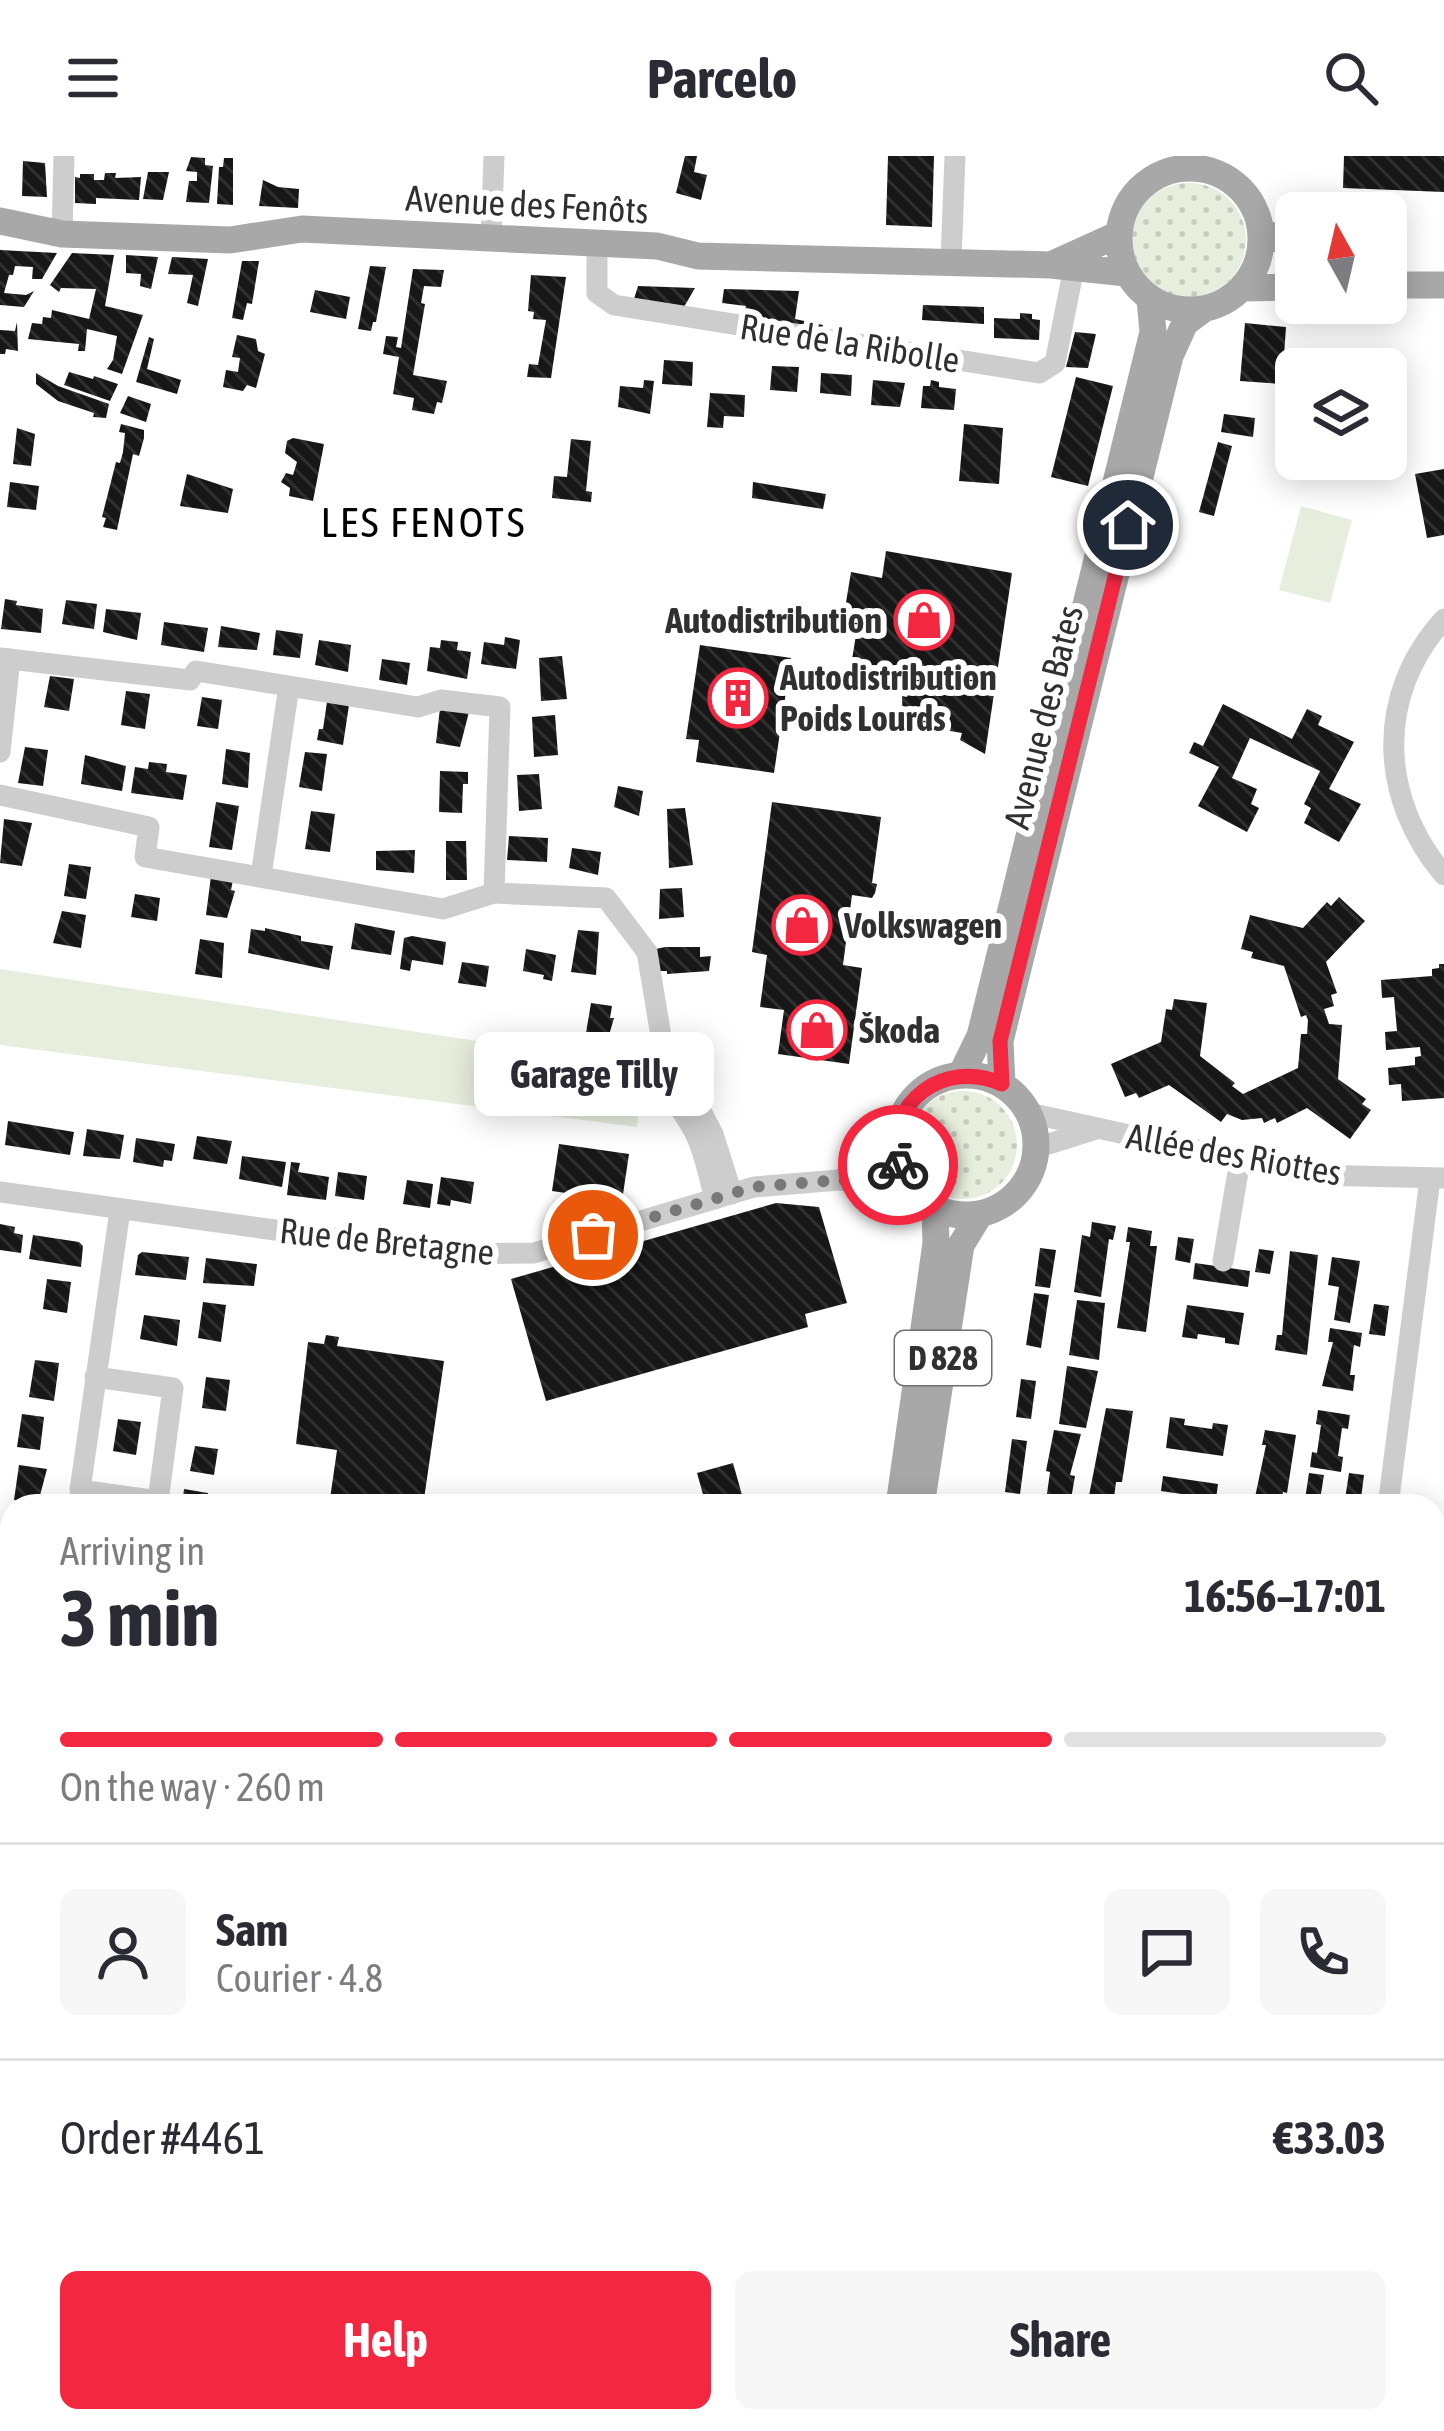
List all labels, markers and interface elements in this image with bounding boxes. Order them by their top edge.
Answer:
icon: menu [60,45,126,111]
icon: search [1318,45,1384,111]
text: Parcelo [647,48,797,109]
street label: Avenue des Fenôts [404,177,650,231]
north arrow [1275,192,1407,324]
map controls [1275,192,1407,480]
street label: Rue de la Ribolle [737,305,963,381]
button: layers [1275,348,1407,480]
pin [1077,474,1179,576]
icon: home [1095,492,1161,558]
district label: LES FENOTS [321,498,527,546]
shop icon: Autodistribution [893,589,955,651]
place label: Autodistribution [664,599,882,641]
street label: Avenue des Bates [995,601,1091,833]
place label: Autodistribution Poids Lourds [779,656,997,739]
building icon: Autodistribution Poids Lourds [707,667,769,729]
shop icon: Volkswagen [771,894,833,956]
place label: Volkswagen [843,904,1002,946]
shop icon: Škoda [786,999,848,1061]
place label: Škoda [859,1009,940,1051]
callout: Garage Tilly [473,1031,713,1115]
text: Garage Tilly [510,1052,678,1096]
courier [838,1105,958,1225]
street label: Allée des Riottes [1123,1114,1345,1194]
icon: bike [865,1132,931,1198]
pin [542,1184,644,1286]
icon: bag [560,1202,626,1268]
street label: Rue de Bretagne [278,1209,496,1273]
road number: D 828 [895,1331,991,1385]
text: Arriving in [60,1529,205,1573]
text: 16:56–17:01 [1184,1570,1386,1622]
text: 3 min [60,1573,219,1663]
text: On the way · 260 m [60,1765,325,1809]
button: person [60,1889,186,2015]
button: chat [1104,1889,1230,2015]
button: phone [1260,1889,1386,2015]
text: Sam [216,1904,288,1956]
text: Courier · 4.8 [216,1956,383,2000]
text: Order #4461 [60,2112,265,2164]
text: €33.03 [1273,2112,1386,2164]
button: Help [60,2271,711,2409]
button: Share [735,2271,1386,2409]

